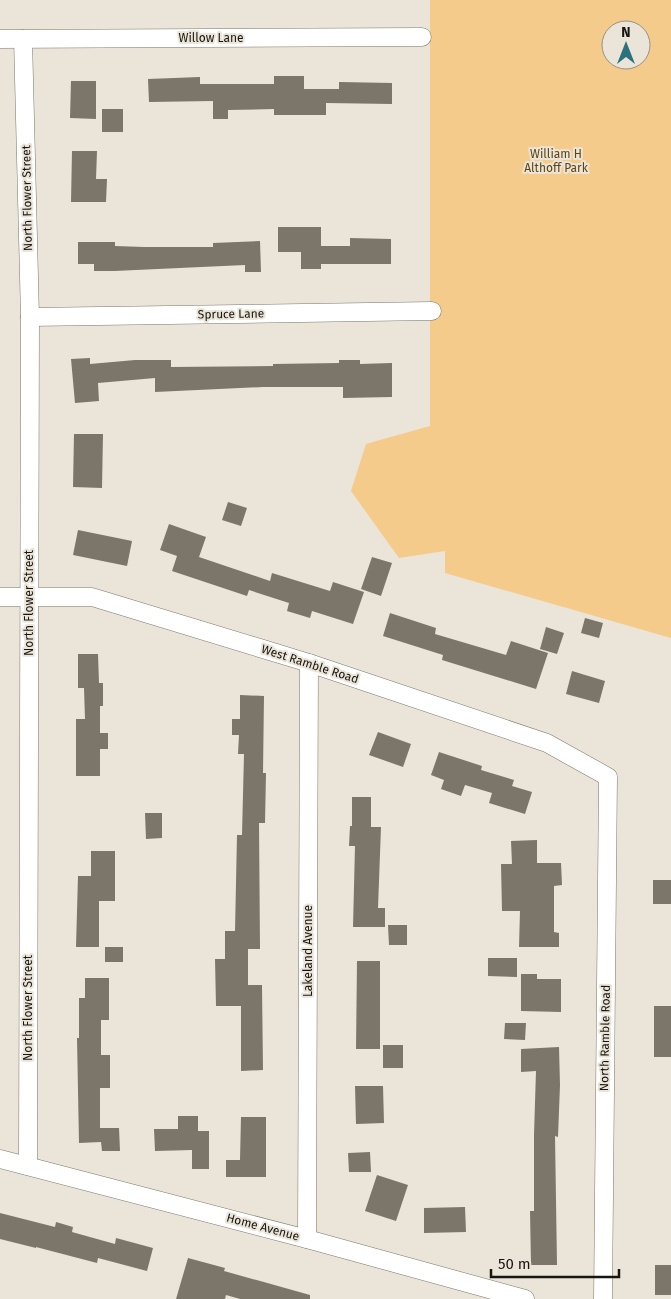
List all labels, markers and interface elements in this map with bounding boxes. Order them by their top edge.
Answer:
north arrow [601,20,651,70]
text: N [621,24,631,41]
street label: Willow Lane [178,31,244,45]
street label: North Flower Street [19,144,35,251]
park label: William H Althoff Park [524,147,589,175]
street label: Spruce Lane [198,306,264,322]
street label: North Flower Street [22,549,36,656]
street label: West Ramble Road [260,642,360,686]
street label: Lakeland Avenue [301,905,315,997]
street label: North Flower Street [21,954,35,1061]
street label: North Ramble Road [597,985,613,1091]
street label: Home Avenue [225,1211,301,1243]
scale bar [491,1246,618,1278]
text: 50 m [498,1255,531,1273]

